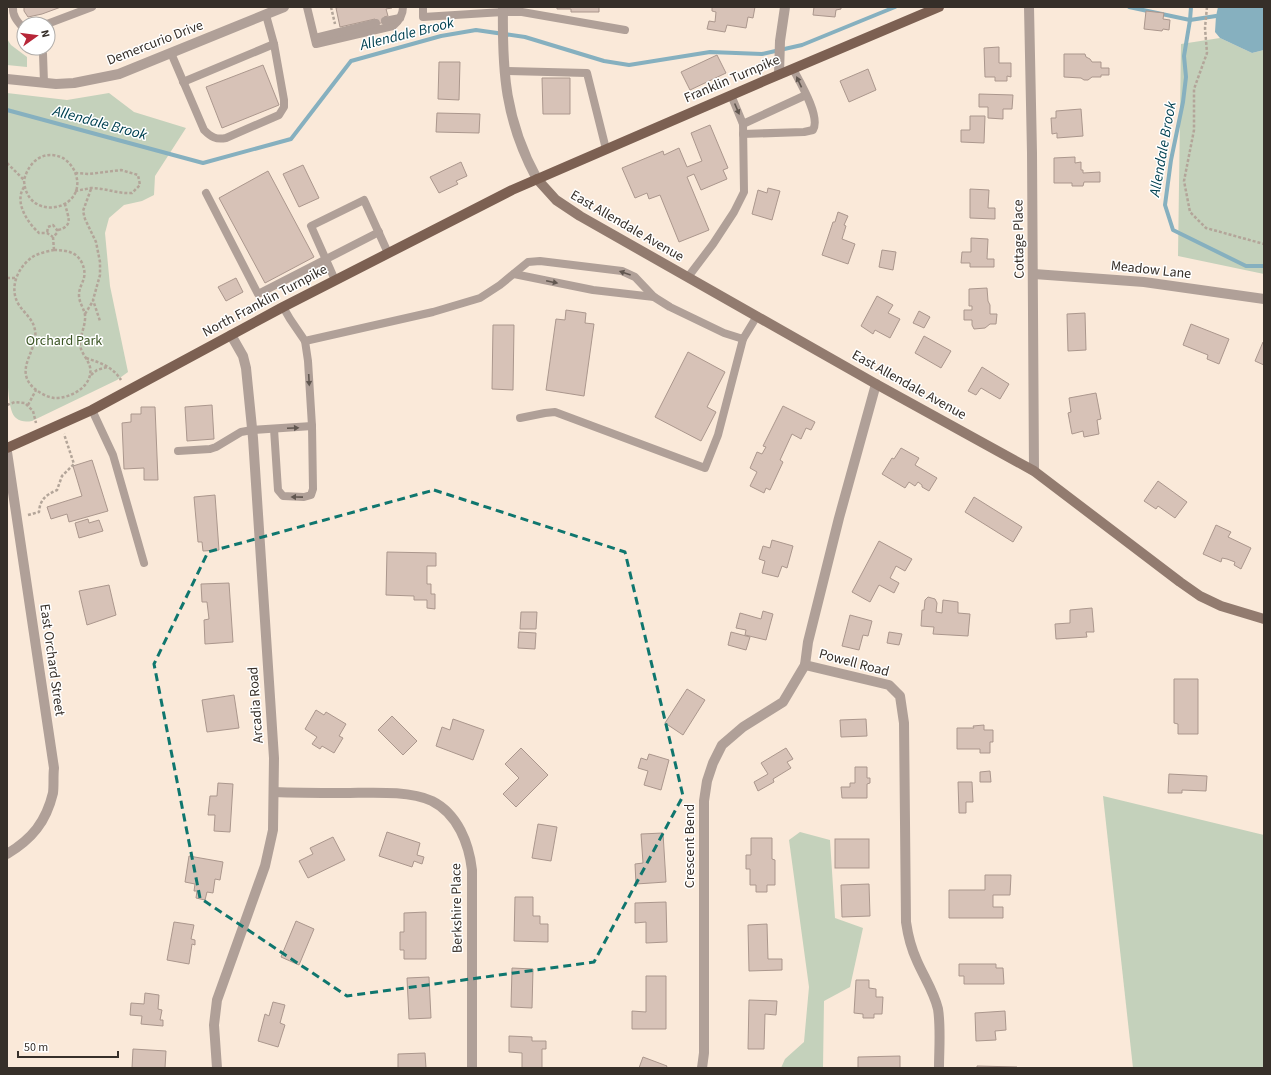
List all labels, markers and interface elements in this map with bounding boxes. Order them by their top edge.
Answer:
water label: Allendale Brook [357,12,457,56]
street label: Demercurio Drive [104,15,206,71]
north arrow [16,16,56,56]
text: N [37,28,53,39]
street label: Franklin Turnpike [681,50,783,108]
one-way arrow [796,76,802,87]
water label: Allendale Brook [1144,99,1182,199]
water label: Allendale Brook [50,100,150,146]
one-way arrow [735,104,741,116]
street label: East Allendale Avenue [566,185,688,267]
street label: Cottage Place [1008,199,1030,279]
street label: Meadow Lane [1110,256,1192,284]
street label: North Franklin Turnpike [199,260,331,342]
one-way arrow [618,270,630,276]
one-way arrow [546,279,559,285]
park label: Orchard Park [26,331,102,351]
street label: East Allendale Avenue [848,345,970,425]
one-way arrow [306,374,313,386]
one-way arrow [287,424,299,431]
one-way arrow [290,494,303,500]
street label: East Orchard Street [34,603,70,718]
street label: Powell Road [817,644,891,682]
street label: Arcadia Road [243,666,269,744]
street label: Crescent Bend [680,804,700,888]
street label: Berkshire Place [446,863,468,953]
scale bar [18,1033,118,1059]
text: 50 m [24,1039,48,1056]

